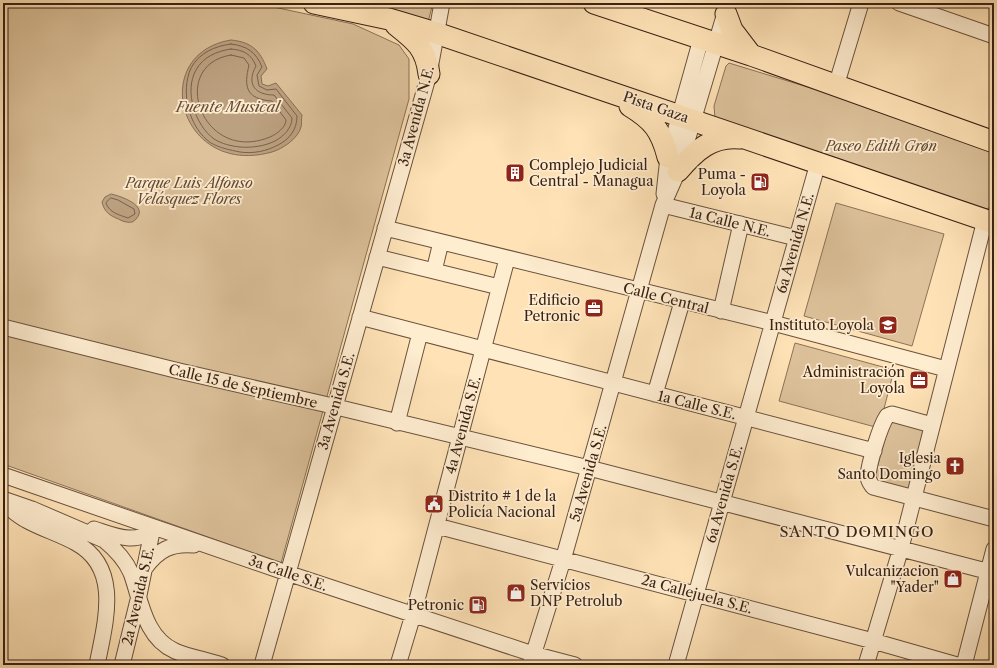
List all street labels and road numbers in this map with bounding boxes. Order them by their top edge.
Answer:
street label: 3a Avenida N.E. [394,64,438,168]
street label: Pista Gaza [621,87,692,127]
street label: 6a Avenida N.E. [772,191,818,295]
street label: 1a Calle N.E. [687,203,773,241]
street label: Calle Central [621,279,711,317]
street label: 3a Avenida S.E. [313,350,359,452]
street label: Calle 15 de Septiembre [167,360,319,412]
street label: 4a Avenida S.E. [441,374,485,476]
street label: 1a Calle S.E. [656,387,738,423]
street label: 5a Avenida S.E. [566,422,610,524]
street label: 6a Avenida S.E. [701,443,747,545]
street label: 2a Avenida S.E. [118,545,158,647]
street label: 3a Calle S.E. [246,551,330,595]
street label: 2a Callejuela S.E. [639,571,755,617]

